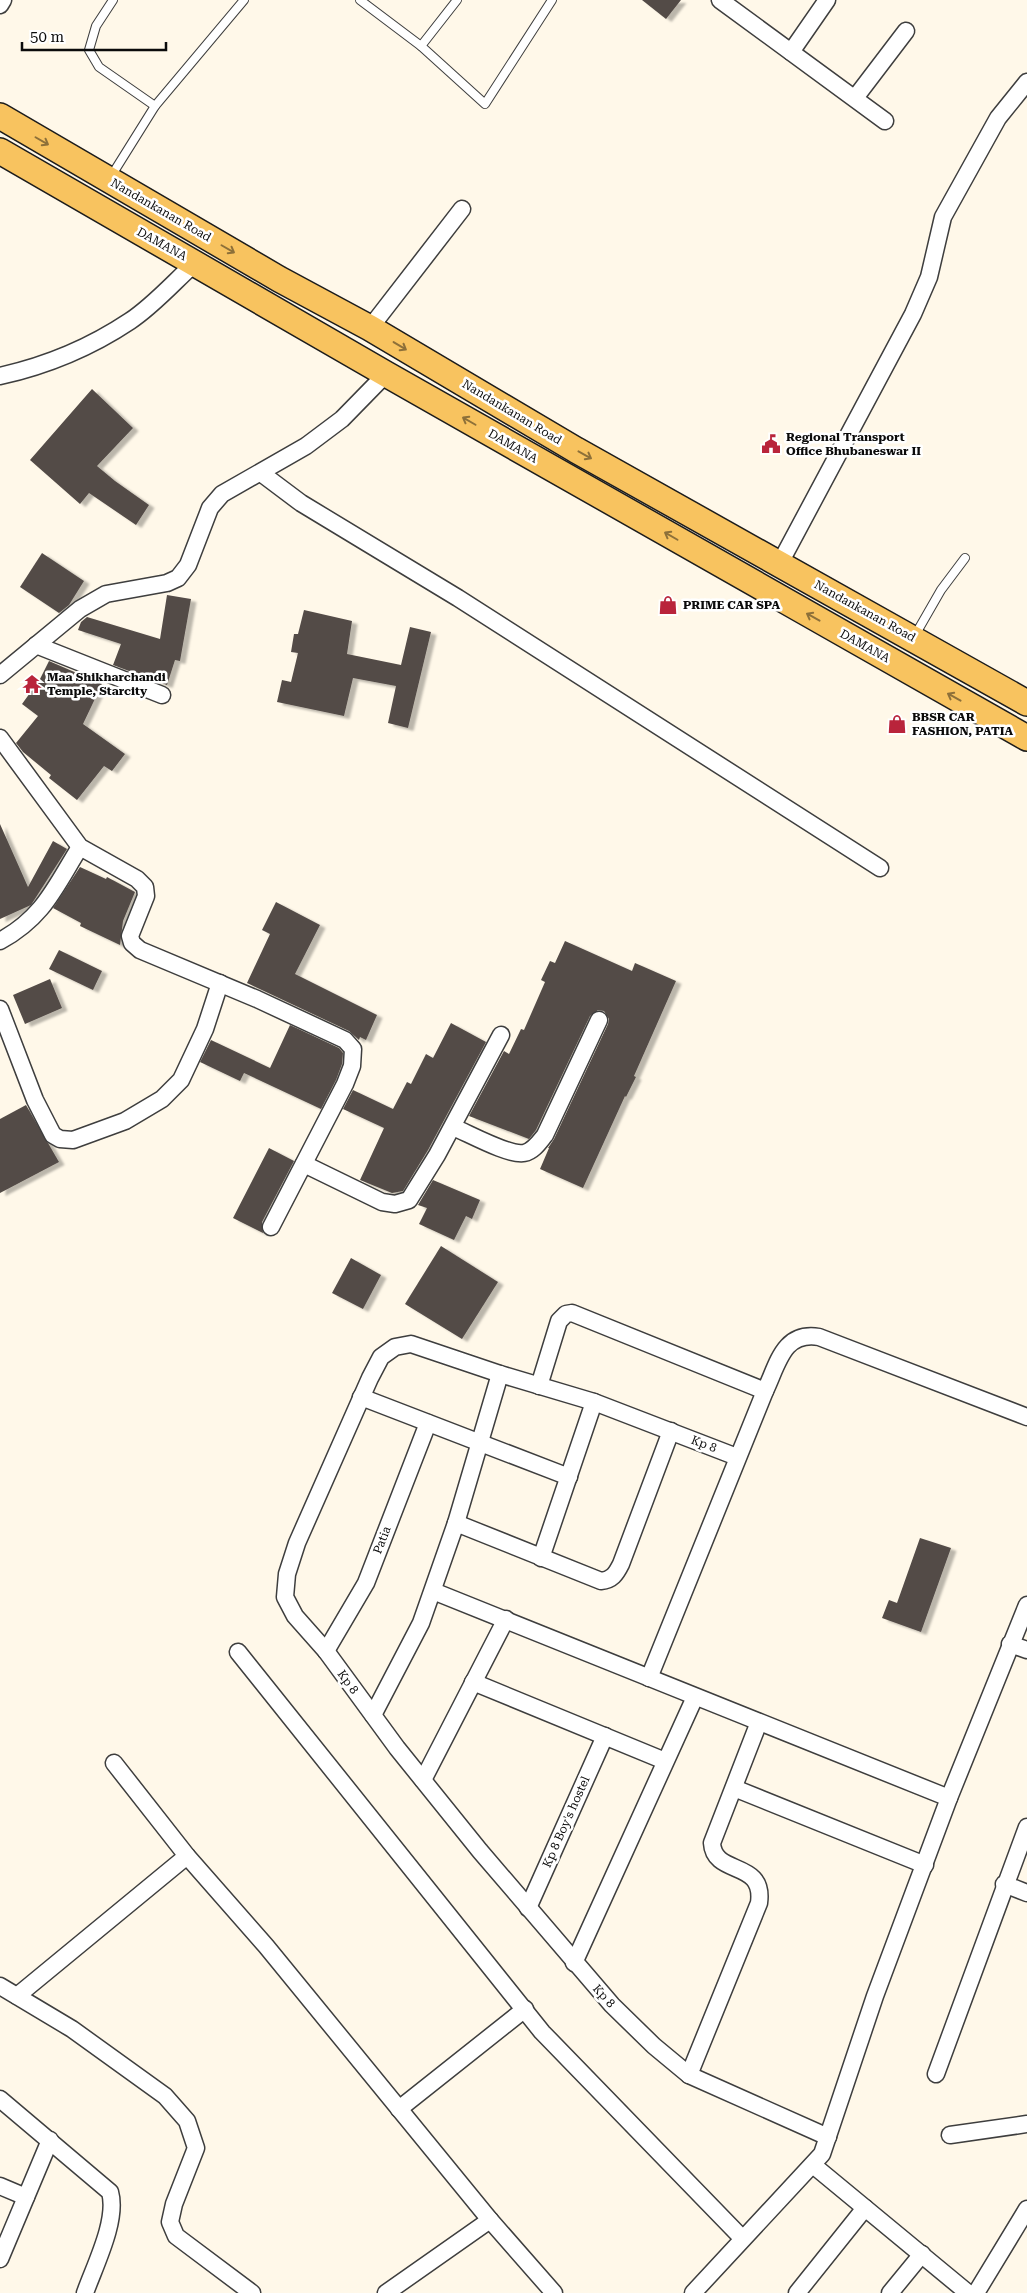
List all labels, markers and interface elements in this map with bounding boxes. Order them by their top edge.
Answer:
scale bar [22,20,166,52]
text: 50 m [30,28,65,46]
one-way arrow [34,136,48,146]
street label: Nandankanan Road [108,176,214,245]
street label: DAMANA [134,225,190,264]
one-way arrow [220,244,234,254]
one-way arrow [392,341,406,351]
street label: Nandankanan Road [460,377,565,447]
one-way arrow [463,416,477,426]
street label: DAMANA [486,426,541,466]
place label: Regional Transport Office Bhubaneswar II [786,430,921,458]
public building icon: Regional Transport Office Bhubaneswar II [760,433,782,455]
one-way arrow [577,451,592,460]
one-way arrow [665,531,679,541]
street label: Nandankanan Road [812,577,918,645]
shop icon: PRIME CAR SPA [657,594,679,616]
place label: PRIME CAR SPA [683,598,781,612]
one-way arrow [806,611,820,621]
street label: DAMANA [837,627,893,666]
place label: Maa Shikharchandi Temple, Starcity [47,670,166,698]
temple icon: Maa Shikharchandi Temple, Starcity [21,673,43,695]
one-way arrow [947,691,962,701]
place label: BBSR CAR FASHION, PATIA [912,710,1013,738]
shop icon: BBSR CAR FASHION, PATIA [886,713,908,735]
street label: Kp 8 [689,1433,719,1455]
street label: Patia [370,1524,394,1556]
street label: Kp 8 [335,1667,362,1697]
street label: Kp 8 Boy's hostel [540,1774,593,1870]
street label: Kp 8 [590,1982,618,2011]

